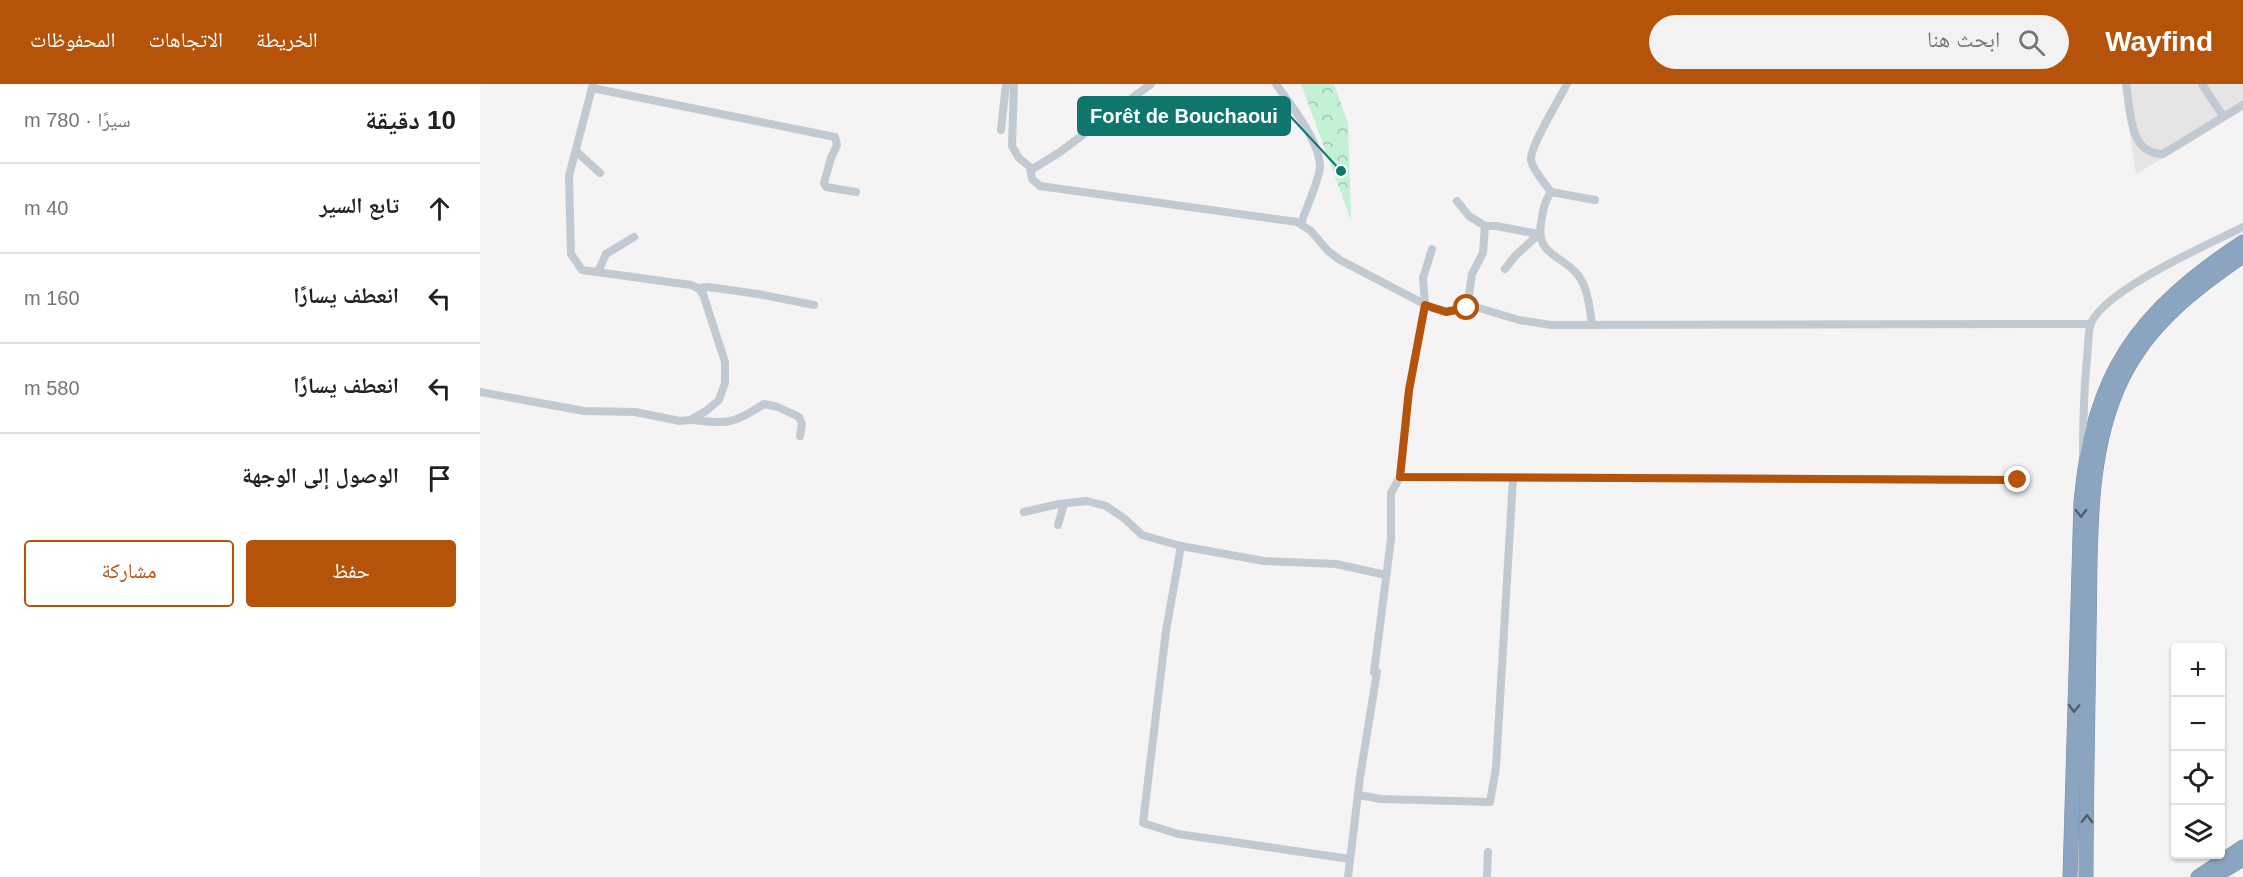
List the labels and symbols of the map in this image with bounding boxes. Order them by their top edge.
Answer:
callout: Forêt de Bouchaoui [1078,97,1290,135]
text: Forêt de Bouchaoui [1090,105,1278,127]
route start [1453,294,1479,320]
route end [2004,466,2030,492]
one-way arrow [2075,508,2087,517]
one-way arrow [2068,703,2080,712]
one-way arrow [2081,814,2093,823]

